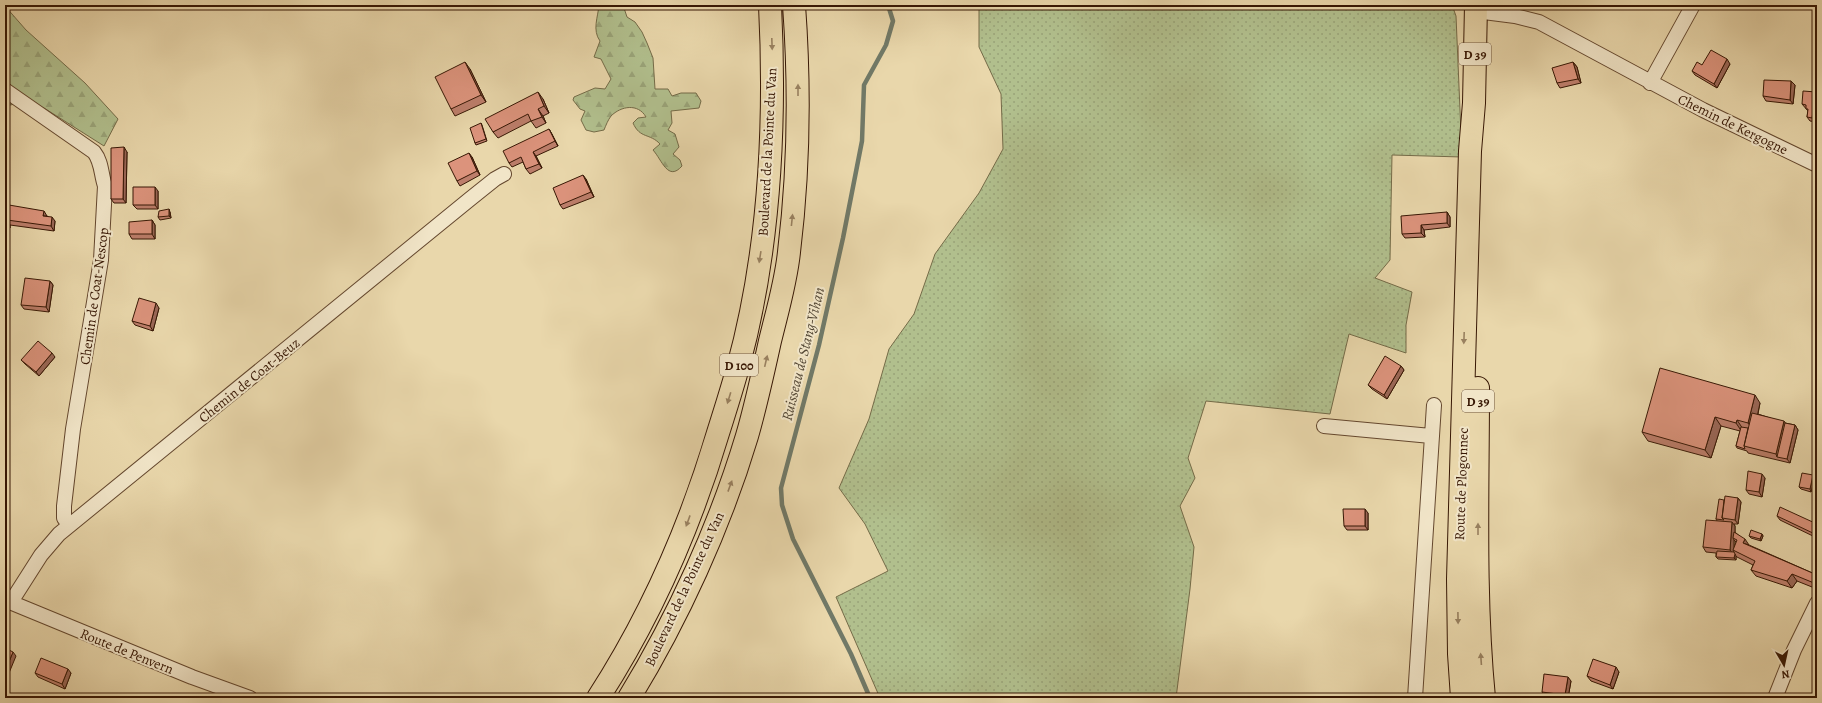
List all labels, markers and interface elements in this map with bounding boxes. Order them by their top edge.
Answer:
one-way arrow [769,38,775,51]
road number: D 39 [1459,43,1491,65]
street label: Boulevard de la Pointe du Van [754,67,781,237]
one-way arrow [795,83,801,96]
street label: Chemin de Kergogne [1675,90,1791,159]
one-way arrow [789,214,796,226]
street label: Chemin de Coat-Nescop [75,226,114,366]
one-way arrow [756,251,762,263]
water label: Ruisseau de Stang-Vihan [777,285,829,423]
one-way arrow [1461,332,1468,344]
street label: Chemin de Coat-Beuz [195,334,304,427]
road number: D 100 [720,354,758,376]
one-way arrow [763,355,769,367]
road number: D 39 [1462,390,1494,412]
one-way arrow [726,392,732,404]
street label: Route de Plogonnec [1450,427,1473,541]
one-way arrow [727,480,733,492]
street label: Boulevard de la Pointe du Van [640,509,729,670]
one-way arrow [685,516,691,528]
one-way arrow [1475,522,1481,535]
one-way arrow [1454,612,1461,624]
street label: Route de Penvern [77,624,177,679]
north arrow [1764,645,1804,685]
one-way arrow [1477,653,1484,665]
text: N [1780,666,1791,682]

